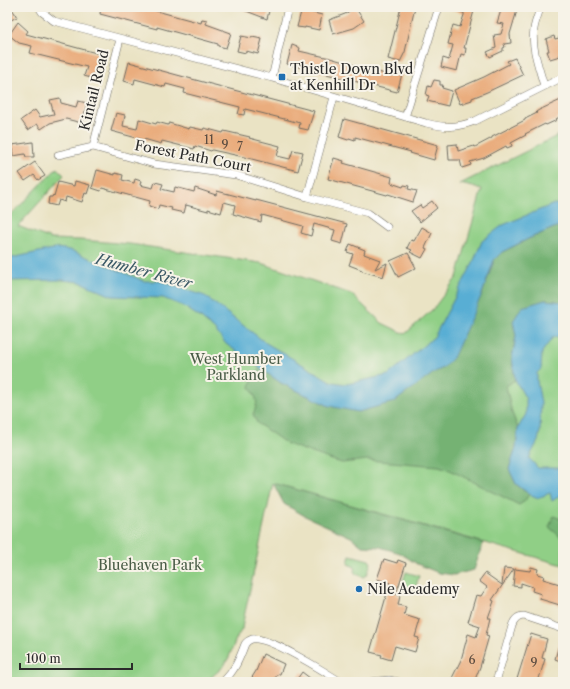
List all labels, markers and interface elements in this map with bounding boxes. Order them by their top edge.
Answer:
street label: Kintail Road [75,47,113,132]
place label: Thistle Down Blvd at Kenhill Dr [290,60,414,94]
marker: Thistle Down Blvd at Kenhill Dr [277,72,287,82]
house number: 11 [204,132,214,147]
street label: Forest Path Court [133,136,253,176]
house number: 9 [221,137,229,152]
house number: 7 [237,139,243,154]
water label: Humber River [93,249,195,293]
park label: West Humber Parkland [189,350,282,384]
park label: Bluehaven Park [98,556,203,574]
place label: Nile Academy [367,580,460,598]
marker: Nile Academy [354,584,364,594]
scale bar [20,645,132,671]
text: 100 m [26,651,61,666]
house number: 6 [468,652,476,667]
house number: 9 [530,655,538,670]

